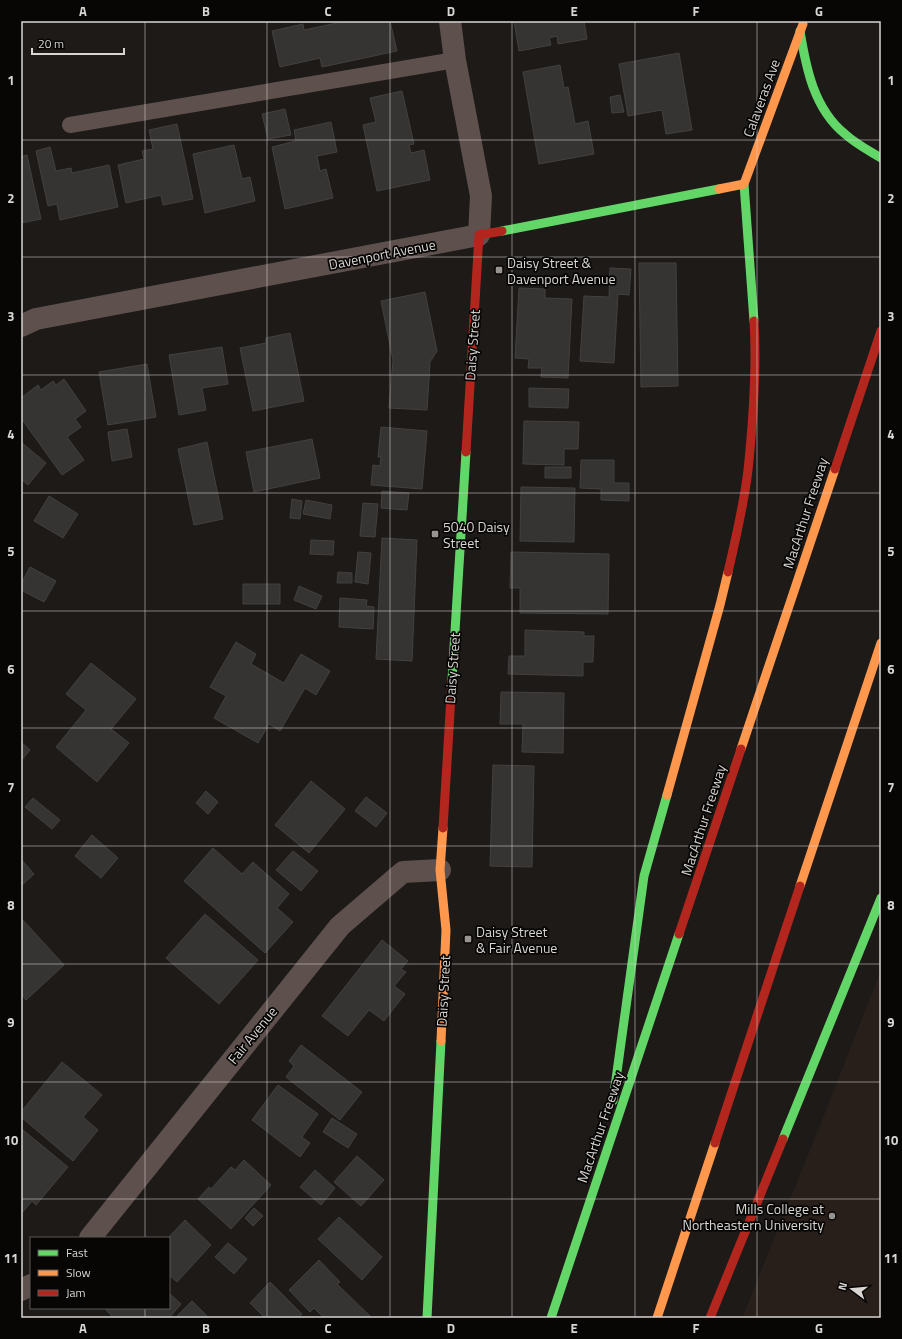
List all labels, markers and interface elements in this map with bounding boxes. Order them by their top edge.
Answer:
text: A [79,1,87,21]
text: B [202,1,210,21]
text: C [324,1,332,21]
text: D [447,1,455,21]
text: E [570,1,578,21]
text: F [693,1,700,21]
text: G [815,1,823,21]
scale bar [32,30,124,56]
text: 20 m [38,34,64,53]
street label: Calaveras Ave [737,56,785,140]
text: 1 [7,70,15,90]
text: 1 [887,70,895,90]
text: 2 [7,188,15,208]
text: 2 [887,188,895,208]
street label: Davenport Avenue [327,233,437,275]
place label: Daisy Street & Davenport Avenue [507,252,616,289]
marker: Daisy Street & Davenport Avenue [494,265,504,275]
text: 3 [7,306,15,326]
text: 3 [887,306,895,326]
street label: Daisy Street [459,309,485,381]
text: 4 [7,424,15,444]
text: 4 [887,424,895,444]
street label: MacArthur Freeway [777,454,833,571]
place label: 5040 Daisy Street [443,516,510,553]
marker: 5040 Daisy Street [430,529,440,539]
text: 5 [7,541,15,561]
text: 5 [887,541,895,561]
street label: Daisy Street [439,632,465,704]
text: 6 [7,659,15,679]
text: 6 [887,659,895,679]
street label: MacArthur Freeway [675,761,731,878]
text: 7 [7,777,15,797]
text: 7 [887,777,895,797]
text: 8 [7,895,15,915]
text: 8 [887,895,895,915]
place label: Daisy Street & Fair Avenue [476,921,557,958]
marker: Daisy Street & Fair Avenue [463,934,473,944]
street label: Daisy Street [431,955,455,1027]
street label: Fair Avenue [222,1002,282,1068]
text: 9 [7,1012,15,1032]
text: 9 [887,1012,895,1032]
street label: MacArthur Freeway [571,1069,629,1185]
text: 10 [4,1130,18,1150]
text: 10 [884,1130,898,1150]
place label: Mills College at Northeastern University [683,1198,824,1235]
marker: Mills College at Northeastern University [827,1211,837,1221]
legend [30,1237,170,1309]
text: Fast [66,1243,89,1262]
text: 11 [4,1248,18,1268]
text: 11 [884,1248,898,1268]
text: Slow [66,1263,91,1282]
north arrow [832,1269,872,1309]
text: N [834,1280,851,1292]
text: Jam [66,1283,86,1302]
text: A [79,1318,87,1338]
text: B [202,1318,210,1338]
text: C [324,1318,332,1338]
text: D [447,1318,455,1338]
text: E [570,1318,578,1338]
text: F [693,1318,700,1338]
text: G [815,1318,823,1338]

